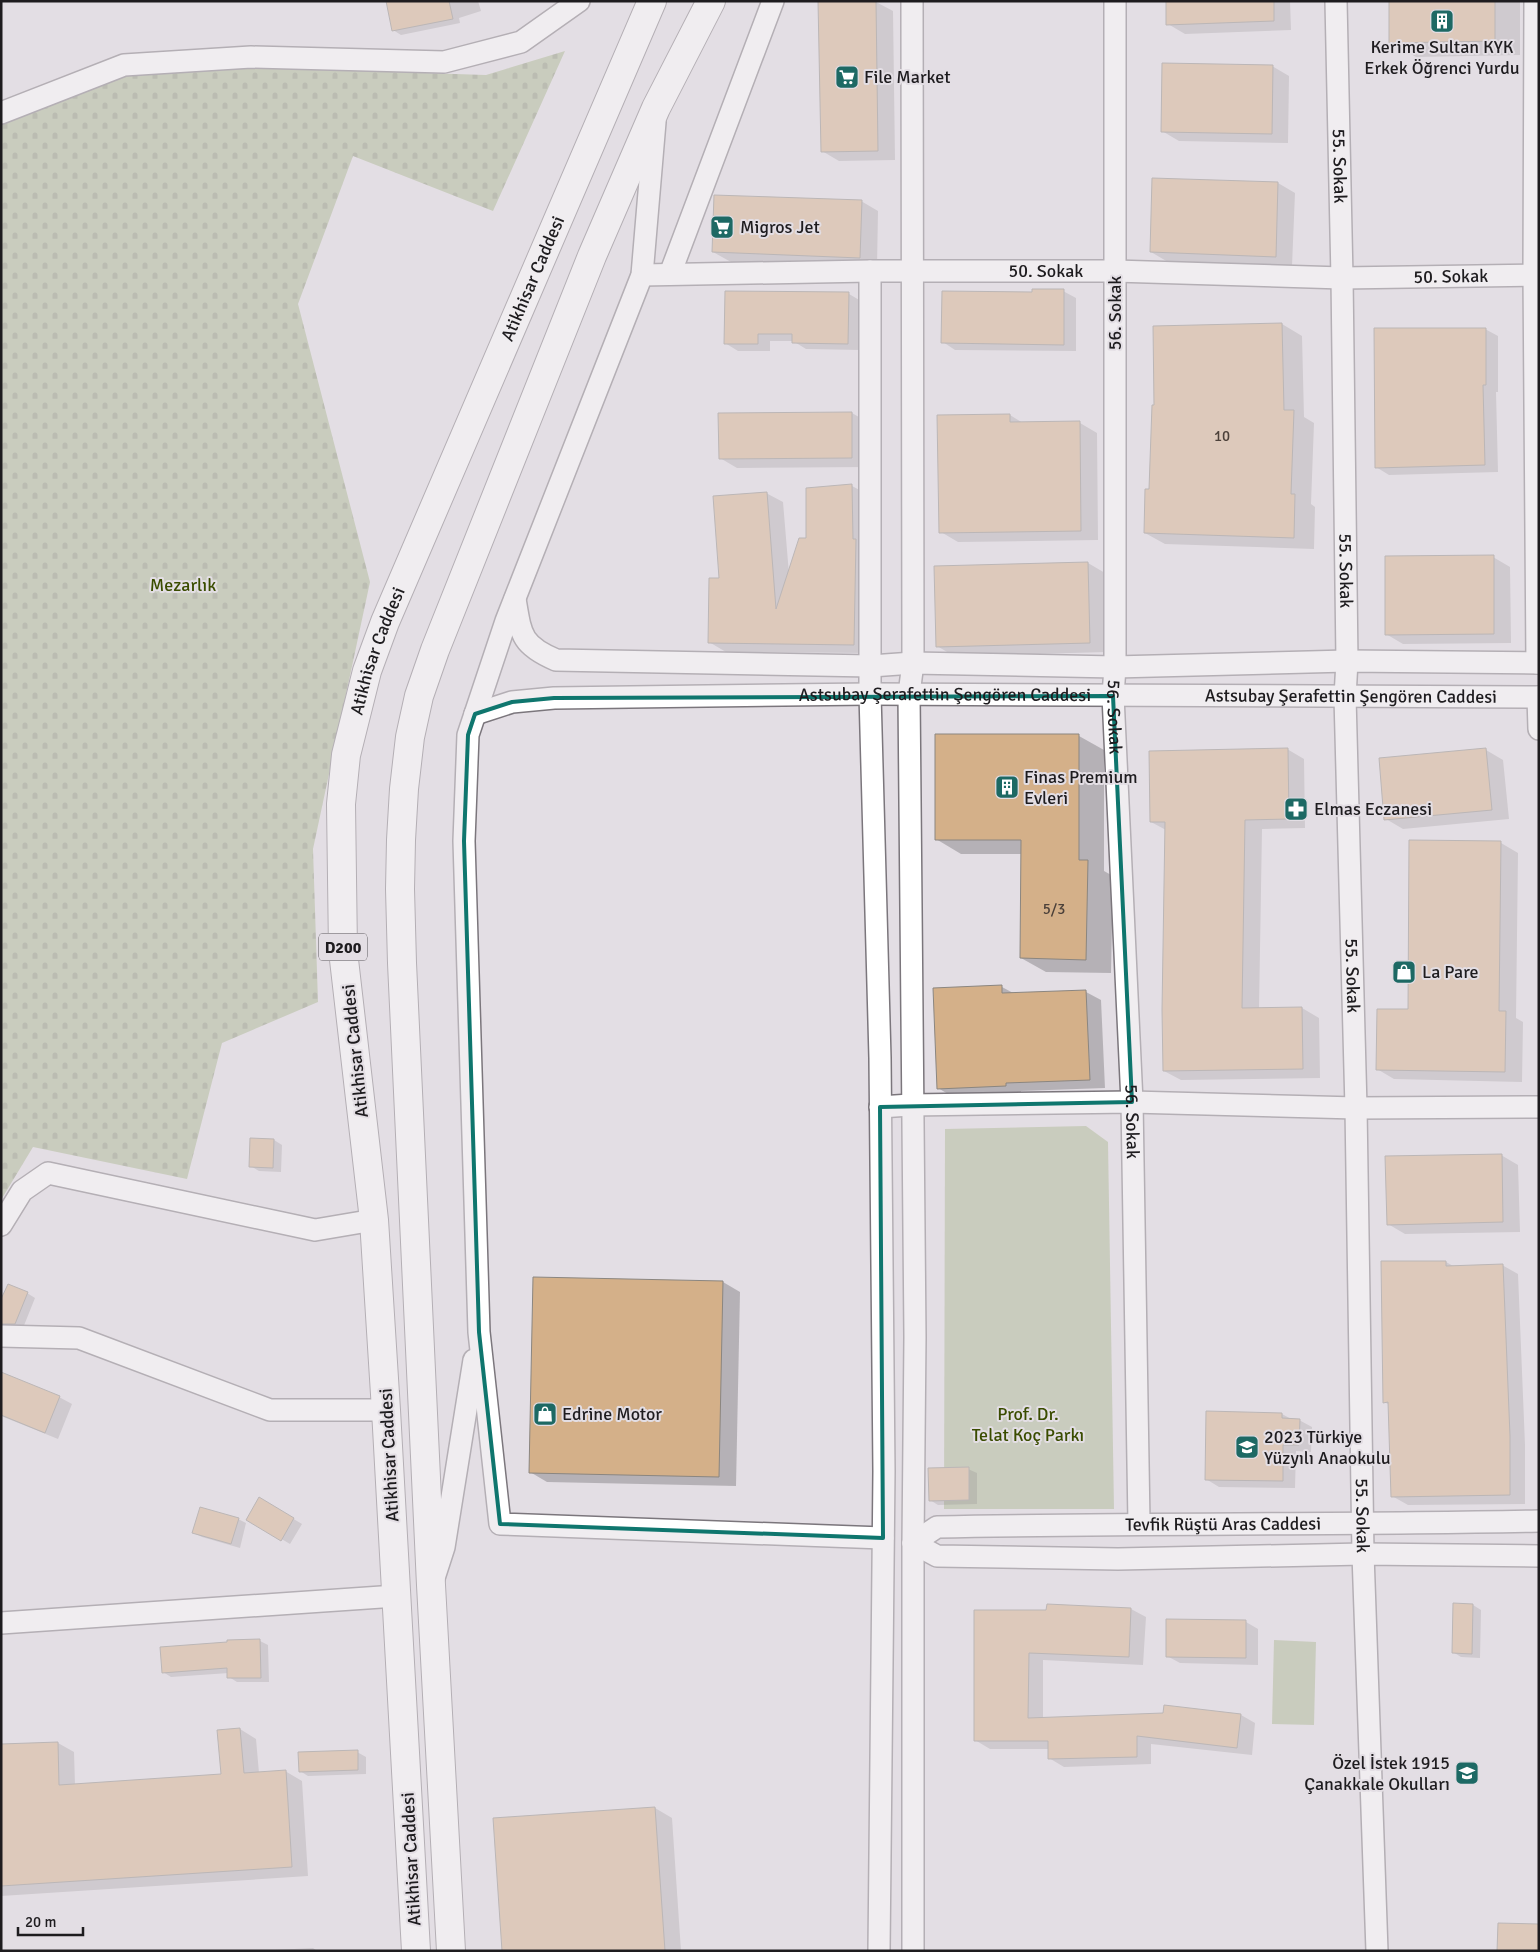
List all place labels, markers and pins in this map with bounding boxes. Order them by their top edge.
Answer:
building icon: Kerime Sultan KYK Erkek Öğrenci Yurdu [1429,8,1455,34]
place label: Kerime Sultan KYK Erkek Öğrenci Yurdu [1364,36,1520,79]
supermarket icon: File Market [834,64,860,90]
place label: File Market [864,66,951,88]
supermarket icon: Migros Jet [709,214,735,240]
place label: Migros Jet [740,216,820,238]
place label: Finas Premium Evleri [1024,766,1138,809]
building icon: Finas Premium Evleri [994,774,1020,800]
pharmacy icon: Elmas Eczanesi [1283,796,1309,822]
place label: Elmas Eczanesi [1314,798,1432,820]
shop icon: La Pare [1391,959,1417,985]
place label: La Pare [1422,961,1479,983]
shop icon: Edrine Motor [532,1401,558,1427]
place label: Edrine Motor [562,1403,662,1425]
place label: 2023 Türkiye Yüzyılı Anaokulu [1264,1426,1391,1469]
school or university icon: 2023 Türkiye Yüzyılı Anaokulu [1234,1434,1260,1460]
place label: Özel İstek 1915 Çanakkale Okulları [1304,1752,1450,1795]
school or university icon: Özel İstek 1915 Çanakkale Okulları [1454,1760,1480,1786]

